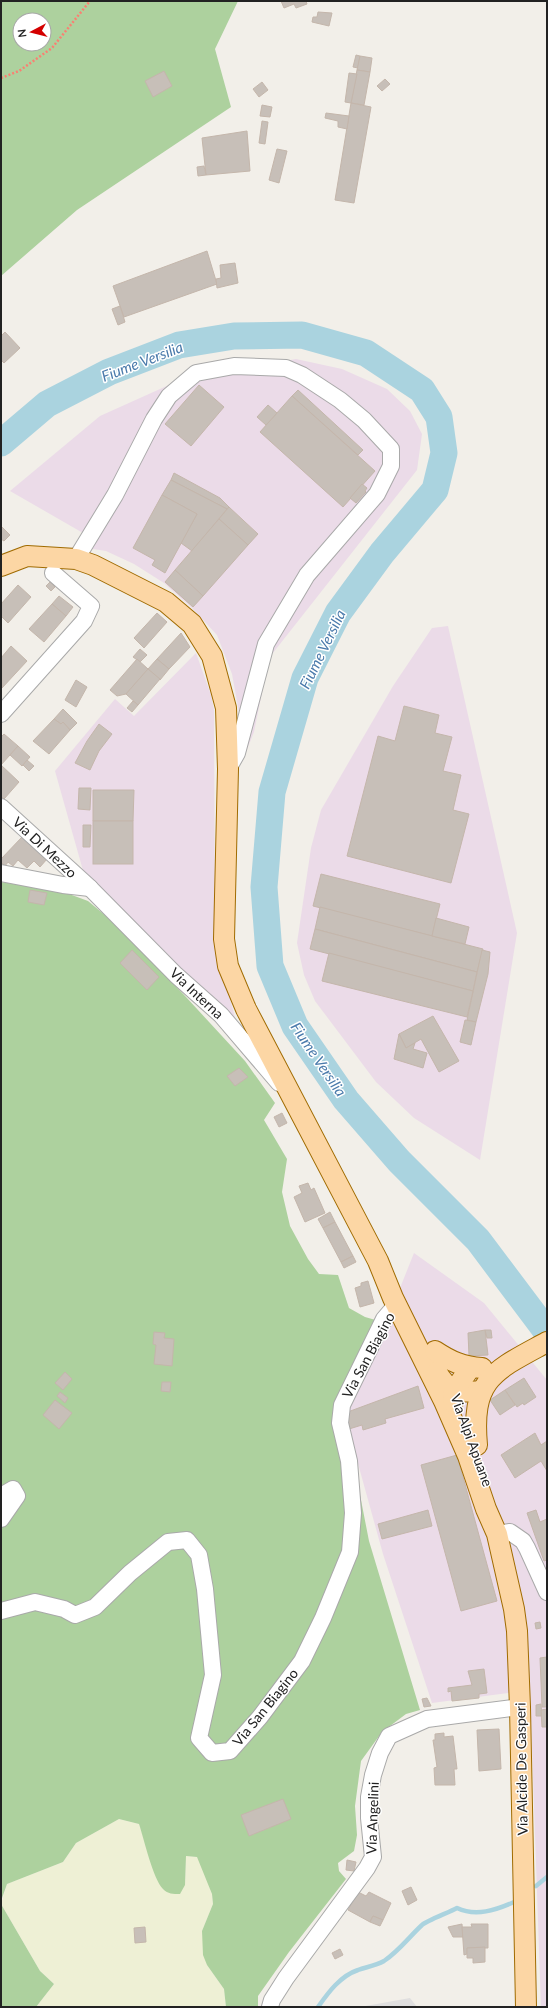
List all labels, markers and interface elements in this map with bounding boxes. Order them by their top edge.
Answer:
north arrow [12,12,52,52]
text: N [15,28,29,38]
water label: Fiume Versilia [99,337,186,385]
water label: Fiume Versilia [295,606,349,692]
street label: Via Di Mezzo [9,813,81,881]
street label: Via Interna [167,964,227,1022]
water label: Fiume Versilia [288,1018,351,1100]
street label: Via San Biagino [338,1309,398,1401]
street label: Via Alpi Apuane [447,1391,497,1489]
street label: Via San Biagino [229,1665,301,1749]
street label: Via Alcide De Gasperi [511,1702,531,1836]
street label: Via Angelini [362,1781,382,1855]

